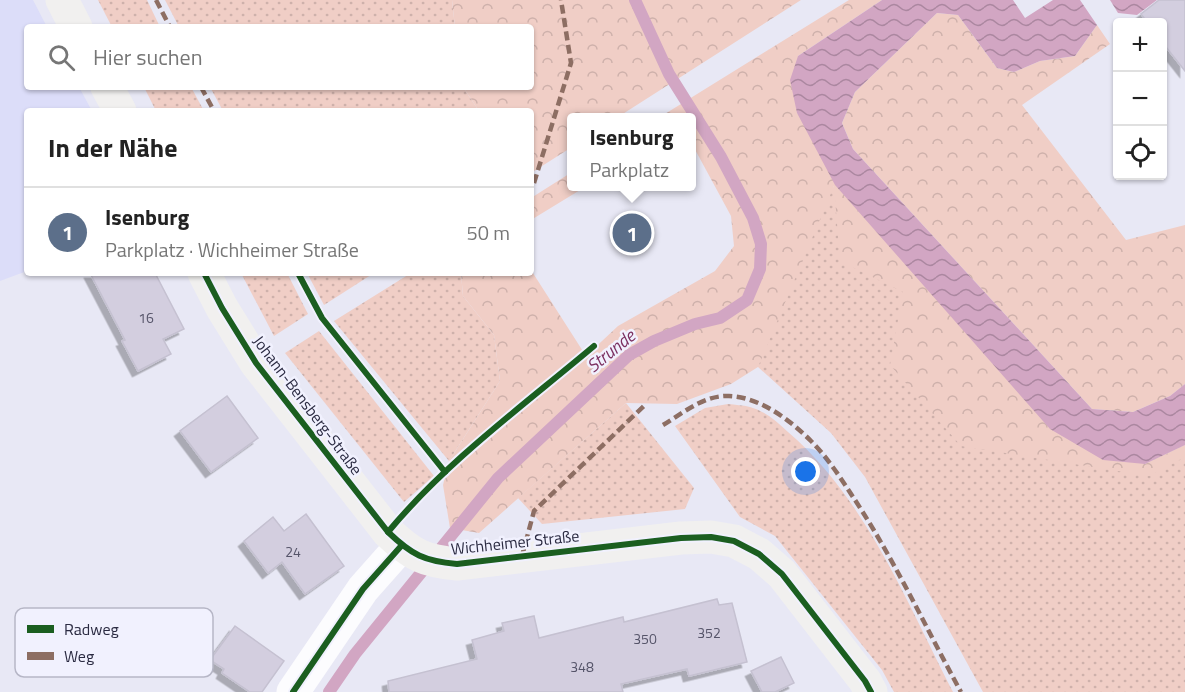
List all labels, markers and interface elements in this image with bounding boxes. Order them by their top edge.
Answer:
map controls [1113,18,1167,180]
button: + [1113,18,1167,72]
search box [24,24,534,90]
text: Hier suchen [93,40,202,74]
icon: search [45,41,78,74]
button: − [1113,72,1167,126]
popup [567,113,696,191]
text: Isenburg [589,120,674,154]
button: locate [1113,126,1167,180]
text: In der Nähe [48,128,177,167]
text: Parkplatz [589,154,669,185]
text: Isenburg [105,200,189,234]
pin: 1 [612,210,652,256]
text: 1 [62,217,73,248]
text: 50 m [466,217,510,248]
text: Parkplatz · Wichheimer Straße [105,234,359,265]
house number: 16 [138,307,154,328]
water label: Strunde [581,322,642,379]
street label: Johann-Bensberg-Straße [247,330,369,480]
your location [791,457,820,486]
street label: Wichheimer Straße [450,523,580,561]
house number: 24 [285,541,301,562]
legend [15,608,213,677]
text: Radweg [64,617,119,641]
house number: 352 [697,622,721,643]
house number: 350 [633,628,657,649]
text: Weg [64,644,94,668]
house number: 348 [570,656,594,677]

